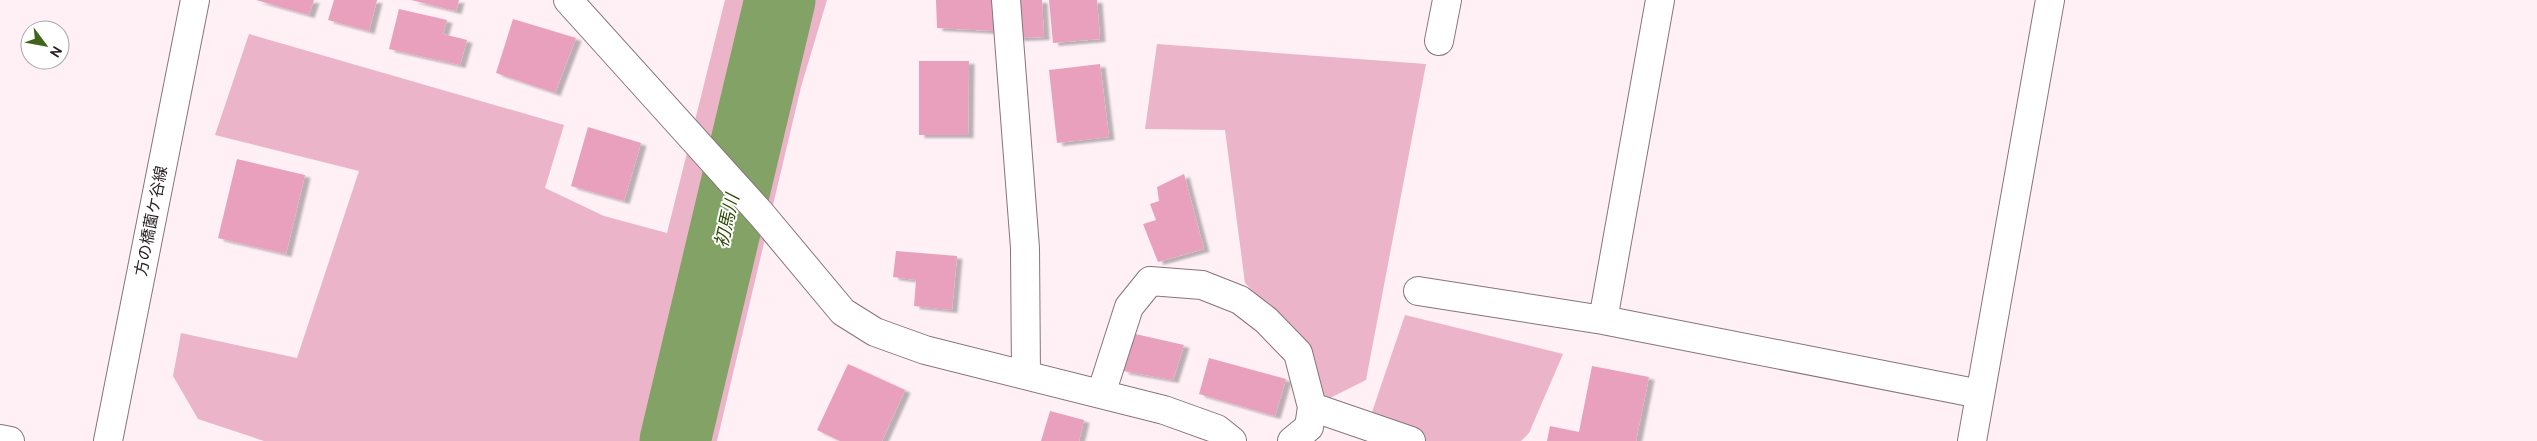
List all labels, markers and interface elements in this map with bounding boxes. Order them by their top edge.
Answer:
north arrow [20,20,70,70]
text: N [46,43,66,61]
street label: 方の橋薗ケ谷線 [131,164,171,278]
water label: 初馬川 [710,190,744,250]

